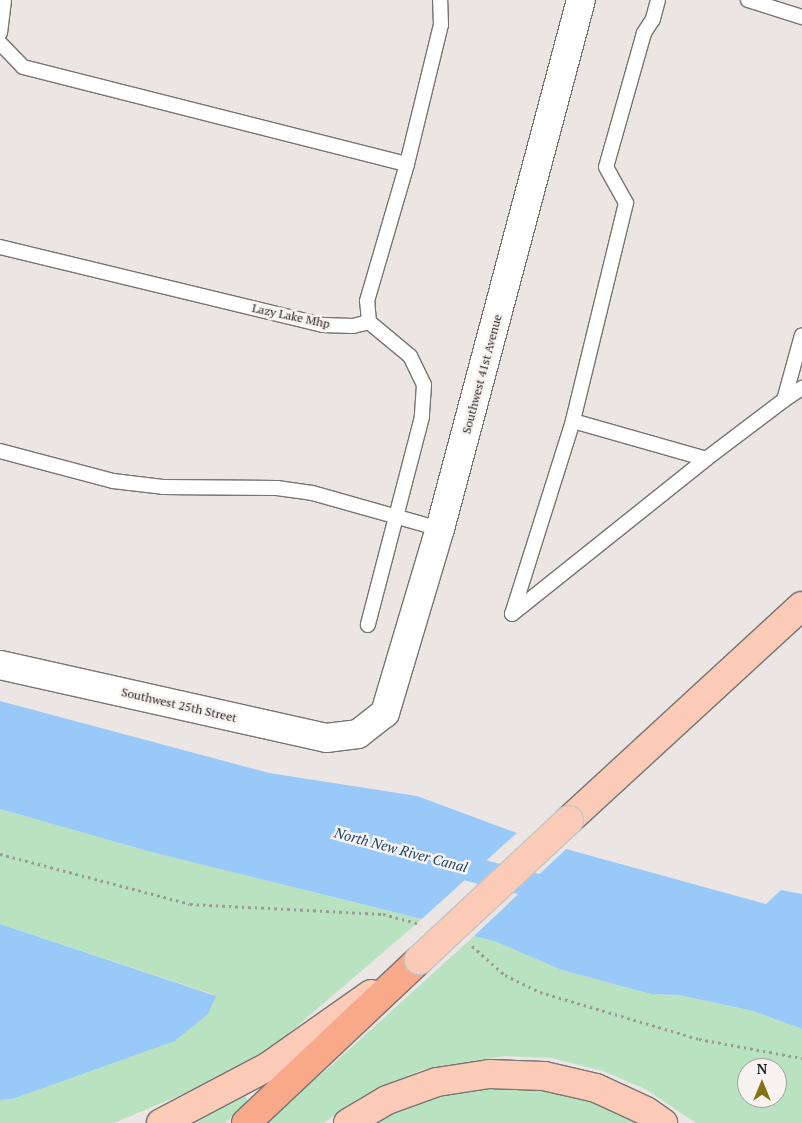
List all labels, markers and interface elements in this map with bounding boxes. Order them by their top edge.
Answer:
street label: Lazy Lake Mhp [251,301,331,331]
street label: Southwest 41st Avenue [459,313,505,435]
street label: Southwest 25th Street [120,685,238,725]
water label: North New River Canal [333,824,469,876]
north arrow [737,1058,787,1108]
text: N [757,1059,767,1078]

